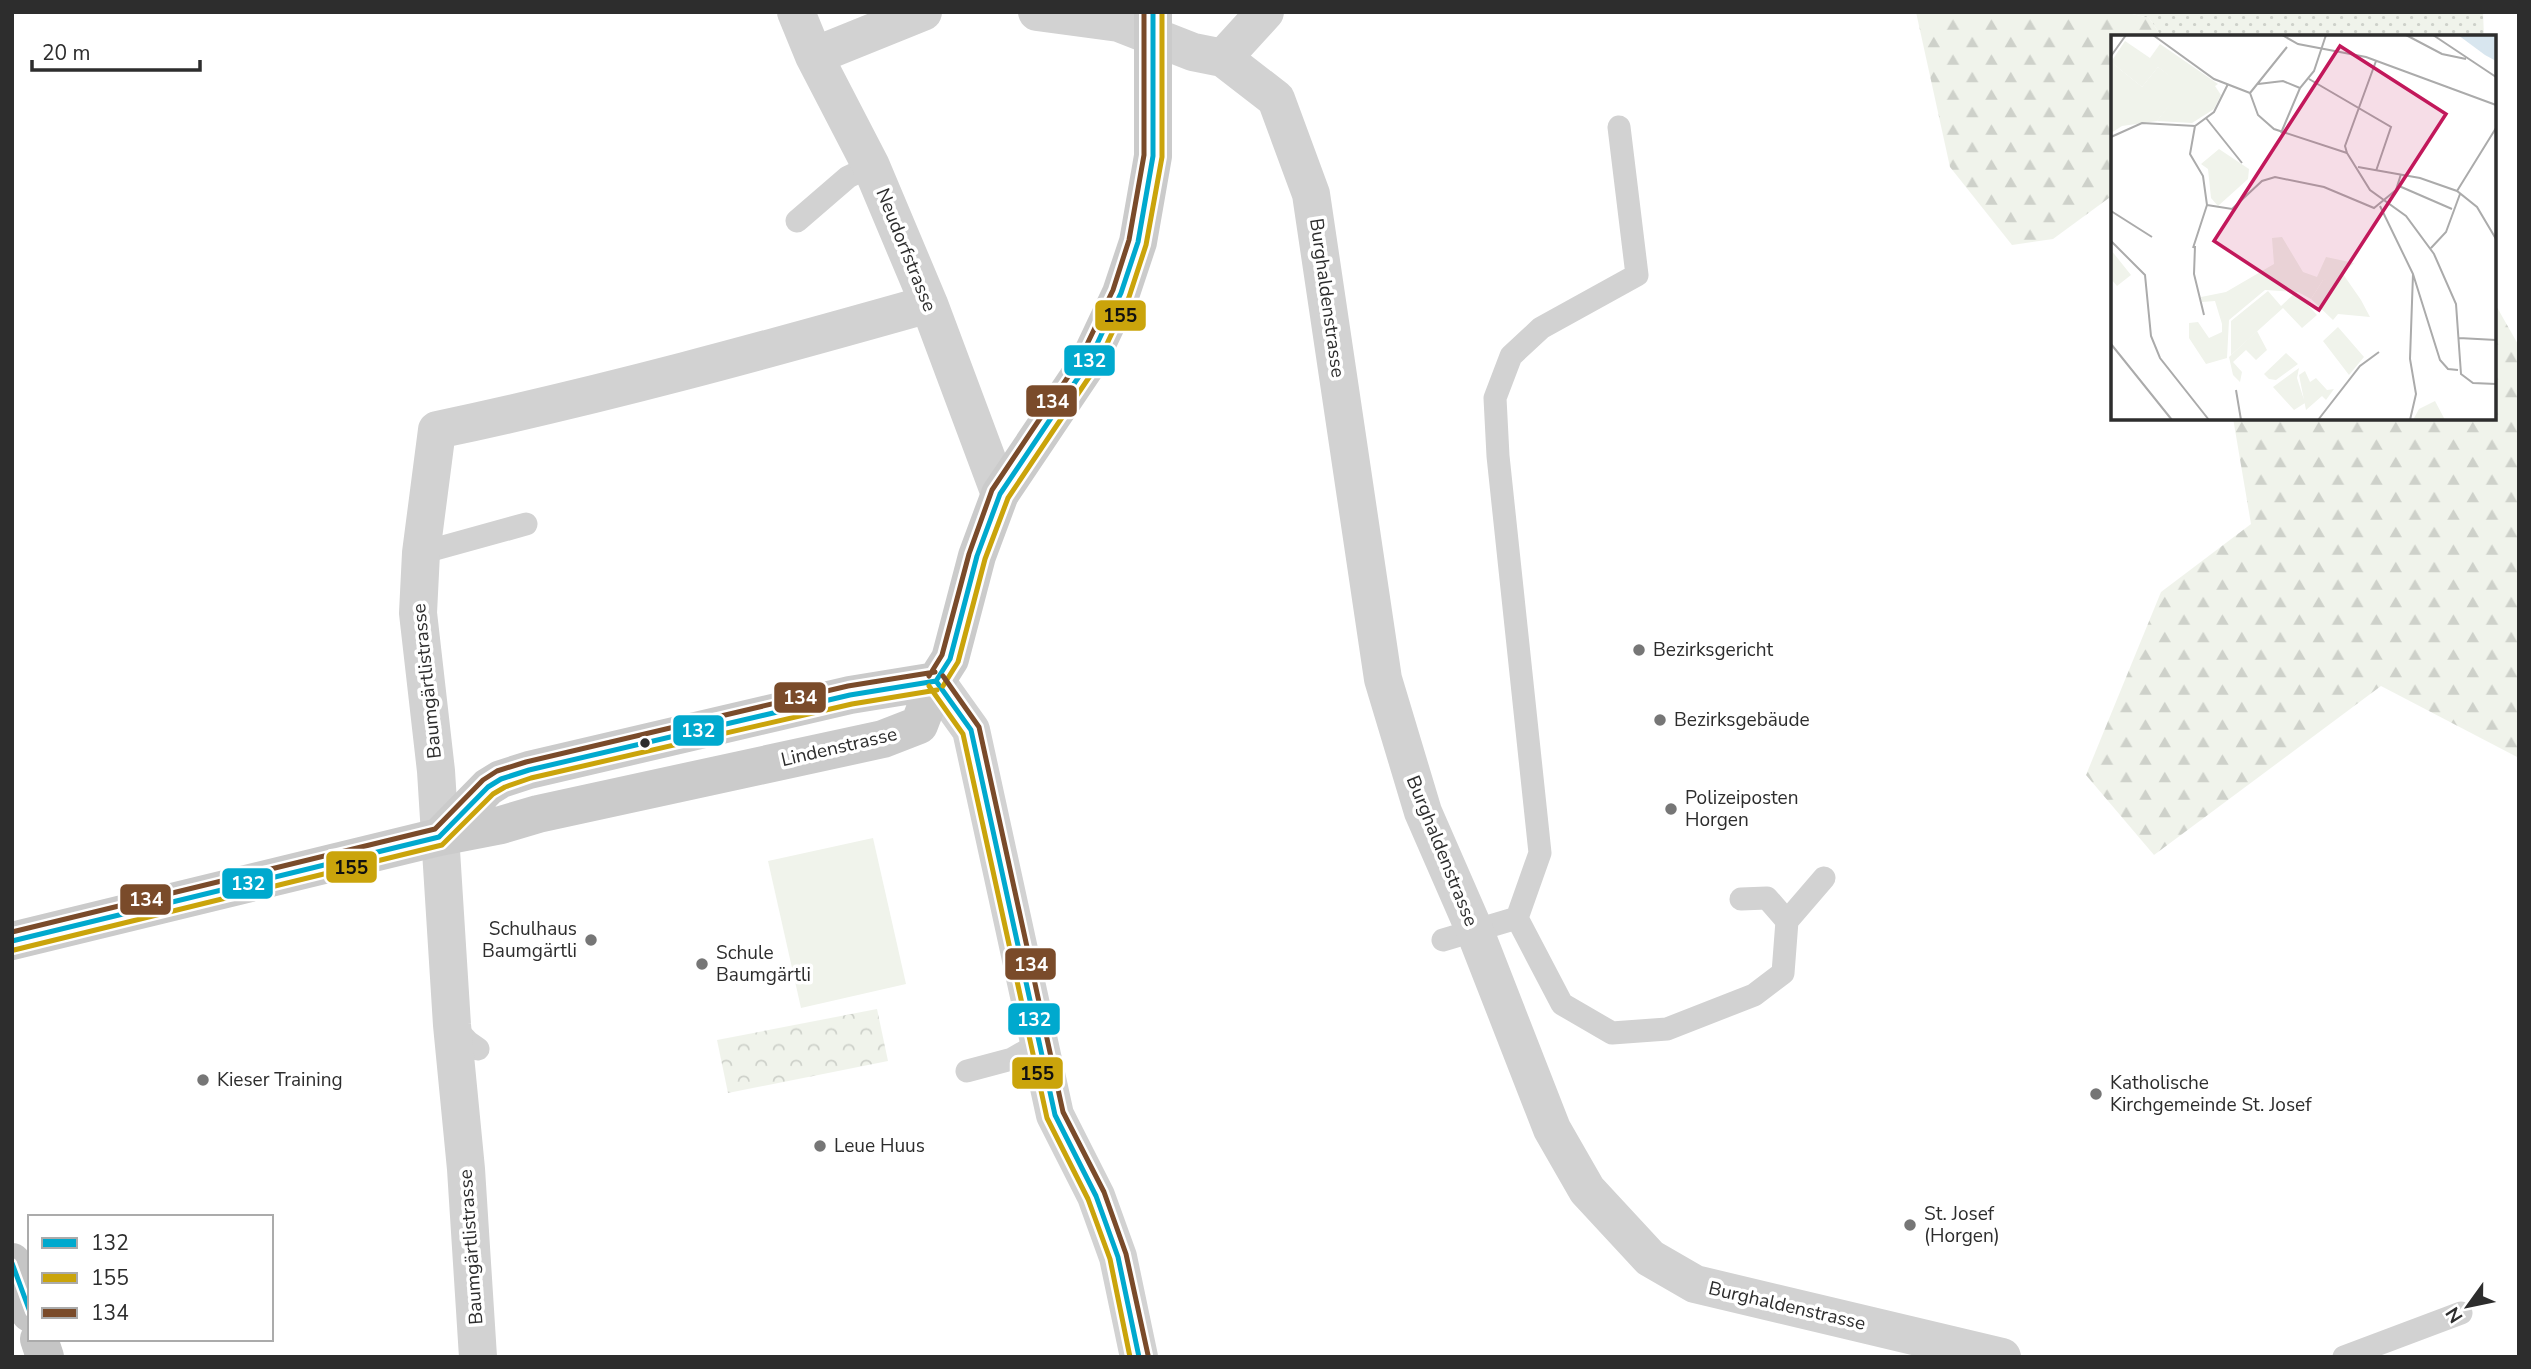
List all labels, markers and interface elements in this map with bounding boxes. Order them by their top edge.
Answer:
scale bar [32,28,200,72]
inset map [2111,35,2496,420]
text: 20 m [42,39,91,67]
street label: Neudorfstrasse [869,184,943,316]
street label: Burghaldenstrasse [1303,217,1351,379]
line badge: 155 [1094,299,1147,332]
text: 155 [1103,303,1137,329]
line badge: 132 [1063,344,1116,377]
text: 132 [1072,348,1106,374]
line badge: 134 [1025,384,1078,418]
text: 134 [1035,389,1069,415]
street label: Baumgärtlistrasse [406,602,448,760]
place label: Bezirksgericht [1653,637,1773,663]
marker: Bezirksgericht [1631,642,1647,658]
line badge: 134 [773,681,827,714]
text: 134 [783,685,817,711]
place label: Bezirksgebäude [1674,707,1810,733]
marker: Bezirksgebäude [1652,712,1668,728]
line badge: 132 [672,714,725,747]
text: 132 [681,718,715,744]
street label: Lindenstrasse [778,721,900,773]
unlabelled marker [638,736,652,750]
street label: Burghaldenstrasse [1400,772,1484,930]
place label: Polizeiposten Horgen [1685,785,1798,833]
marker: Polizeiposten Horgen [1663,801,1679,817]
line badge: 155 [325,850,378,884]
text: 155 [334,855,368,881]
line badge: 132 [221,867,274,900]
text: 132 [231,871,265,897]
line badge: 134 [119,883,172,916]
text: 134 [129,887,163,913]
place label: Schulhaus Baumgärtli [482,916,577,964]
marker: Schulhaus Baumgärtli [583,932,599,948]
place label: Schule Baumgärtli [716,940,811,988]
line badge: 134 [1004,947,1057,981]
text: 134 [1014,952,1048,978]
marker: Schule Baumgärtli [694,956,710,972]
line badge: 132 [1007,1002,1061,1036]
text: 132 [1017,1007,1051,1033]
line badge: 155 [1011,1056,1064,1090]
text: 155 [1020,1061,1054,1087]
place label: Kieser Training [217,1067,343,1093]
place label: Katholische Kirchgemeinde St. Josef [2110,1070,2312,1118]
marker: Kieser Training [195,1072,211,1088]
marker: Katholische Kirchgemeinde St. Josef [2088,1086,2104,1102]
place label: Leue Huus [834,1133,925,1159]
marker: Leue Huus [812,1138,828,1154]
street label: Baumgärtlistrasse [453,1168,489,1326]
place label: St. Josef (Horgen) [1924,1201,2000,1249]
legend [28,1215,273,1341]
marker: St. Josef (Horgen) [1902,1217,1918,1233]
text: 132 [91,1229,129,1257]
text: 155 [91,1264,129,1292]
north arrow [2433,1271,2503,1341]
street label: Burghaldenstrasse [1706,1275,1868,1337]
text: 134 [91,1299,129,1327]
text: N [2440,1302,2469,1328]

